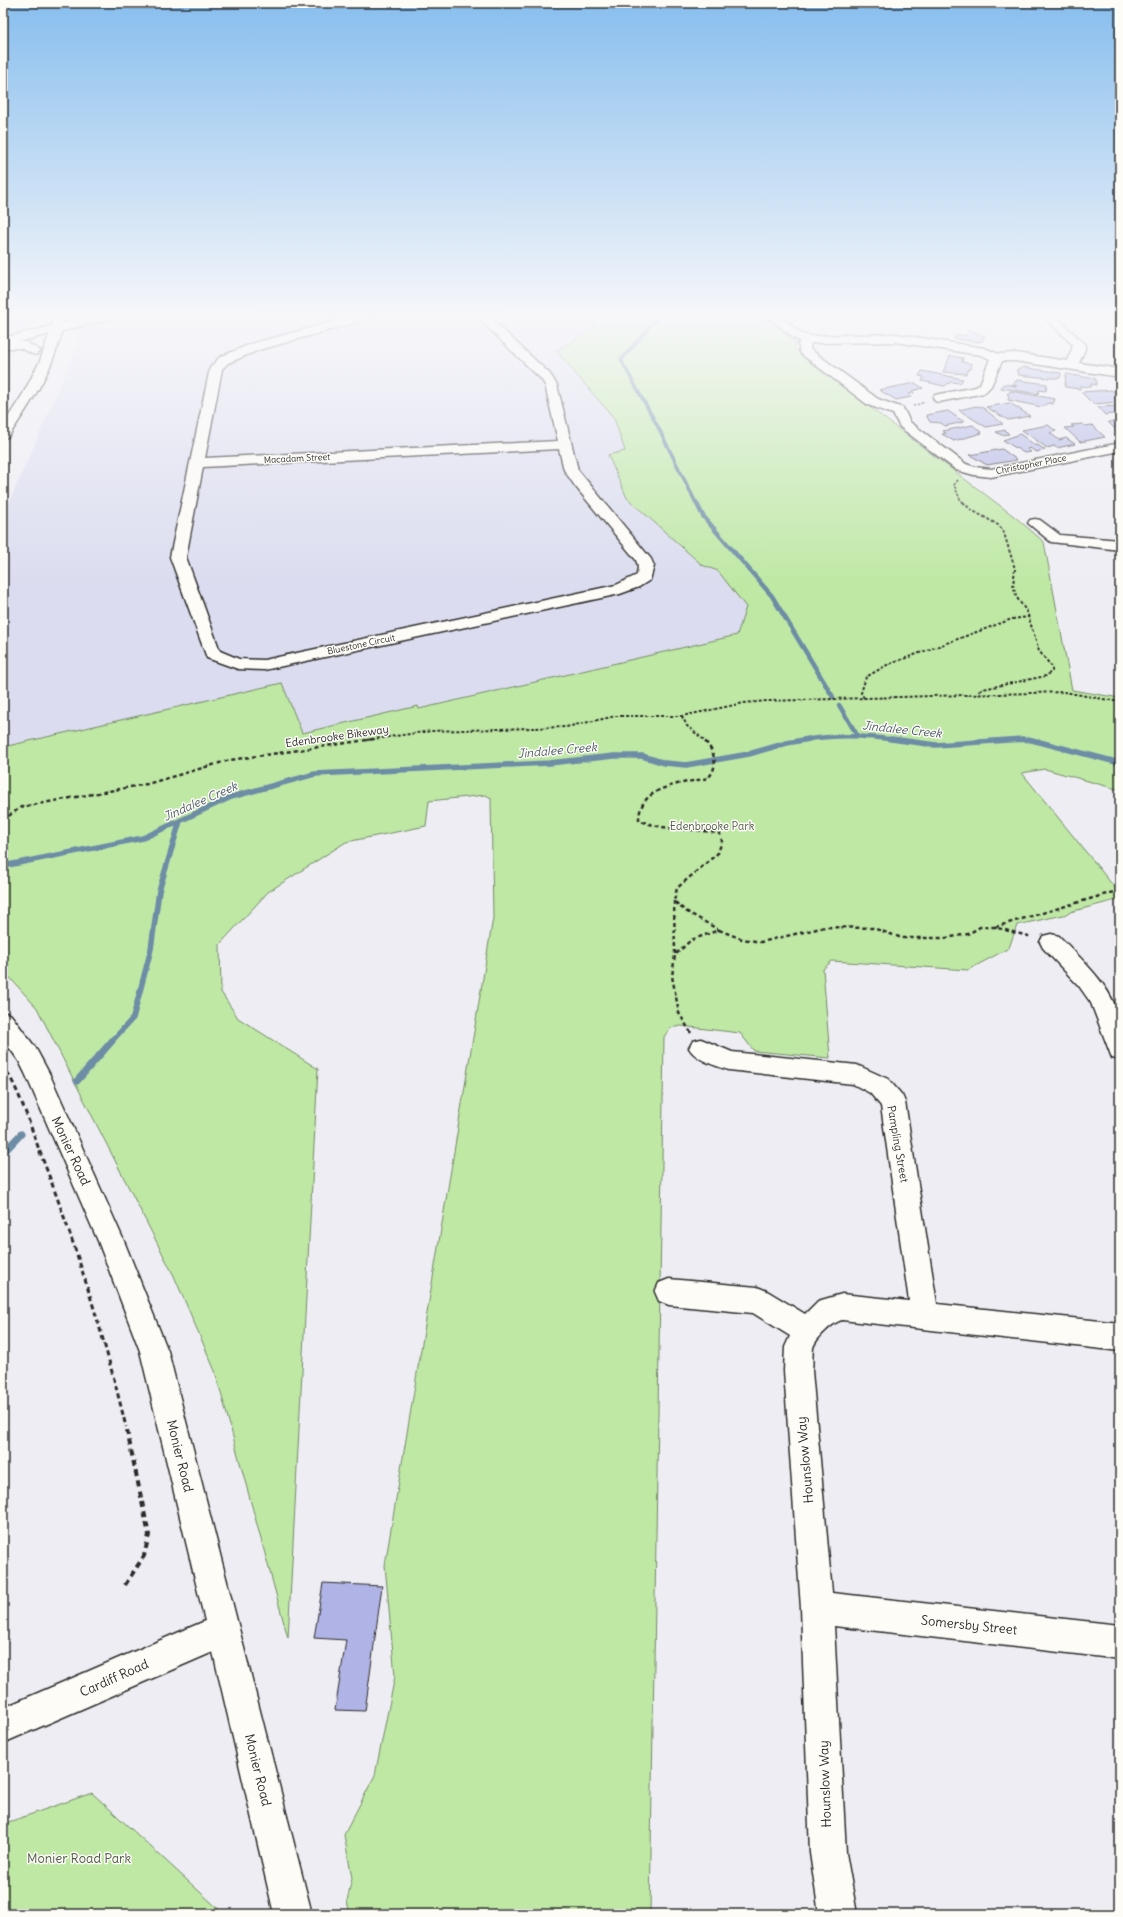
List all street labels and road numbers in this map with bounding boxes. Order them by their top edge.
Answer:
street label: Macadam Street [264,451,330,465]
street label: Christopher Place [995,452,1067,476]
street label: Bluestone Circuit [326,631,396,657]
street label: Edenbrooke Bikeway [284,722,390,750]
street label: Pampling Street [884,1104,912,1184]
street label: Monier Road [48,1114,95,1188]
street label: Hounslow Way [793,1416,817,1504]
street label: Monier Road [163,1418,197,1494]
street label: Somersby Street [920,1612,1018,1639]
street label: Cardiff Road [77,1655,151,1701]
street label: Monier Road [241,1732,275,1808]
street label: Hounslow Way [815,1740,835,1828]

